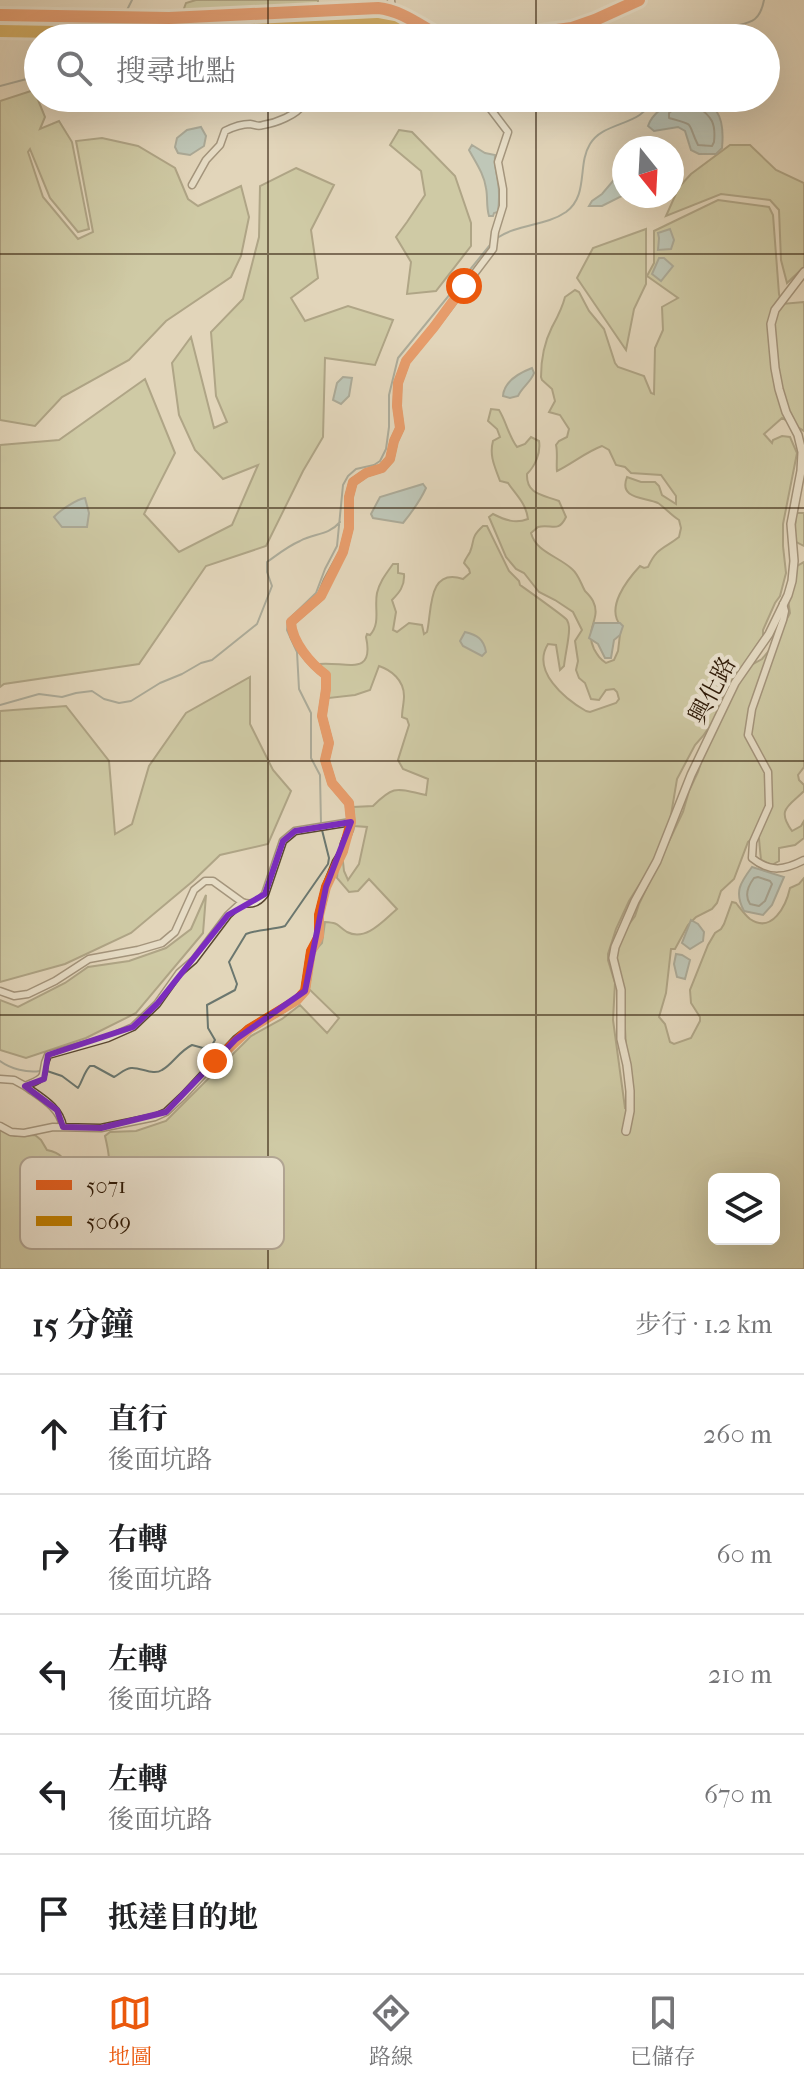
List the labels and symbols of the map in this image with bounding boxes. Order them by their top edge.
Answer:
north arrow [612,136,684,208]
route start [446,268,482,304]
street label: 興化路 [683,652,741,728]
route end [197,1043,233,1079]
legend [20,1157,284,1249]
text: 5071 [86,1173,126,1199]
text: 5069 [86,1209,131,1235]

